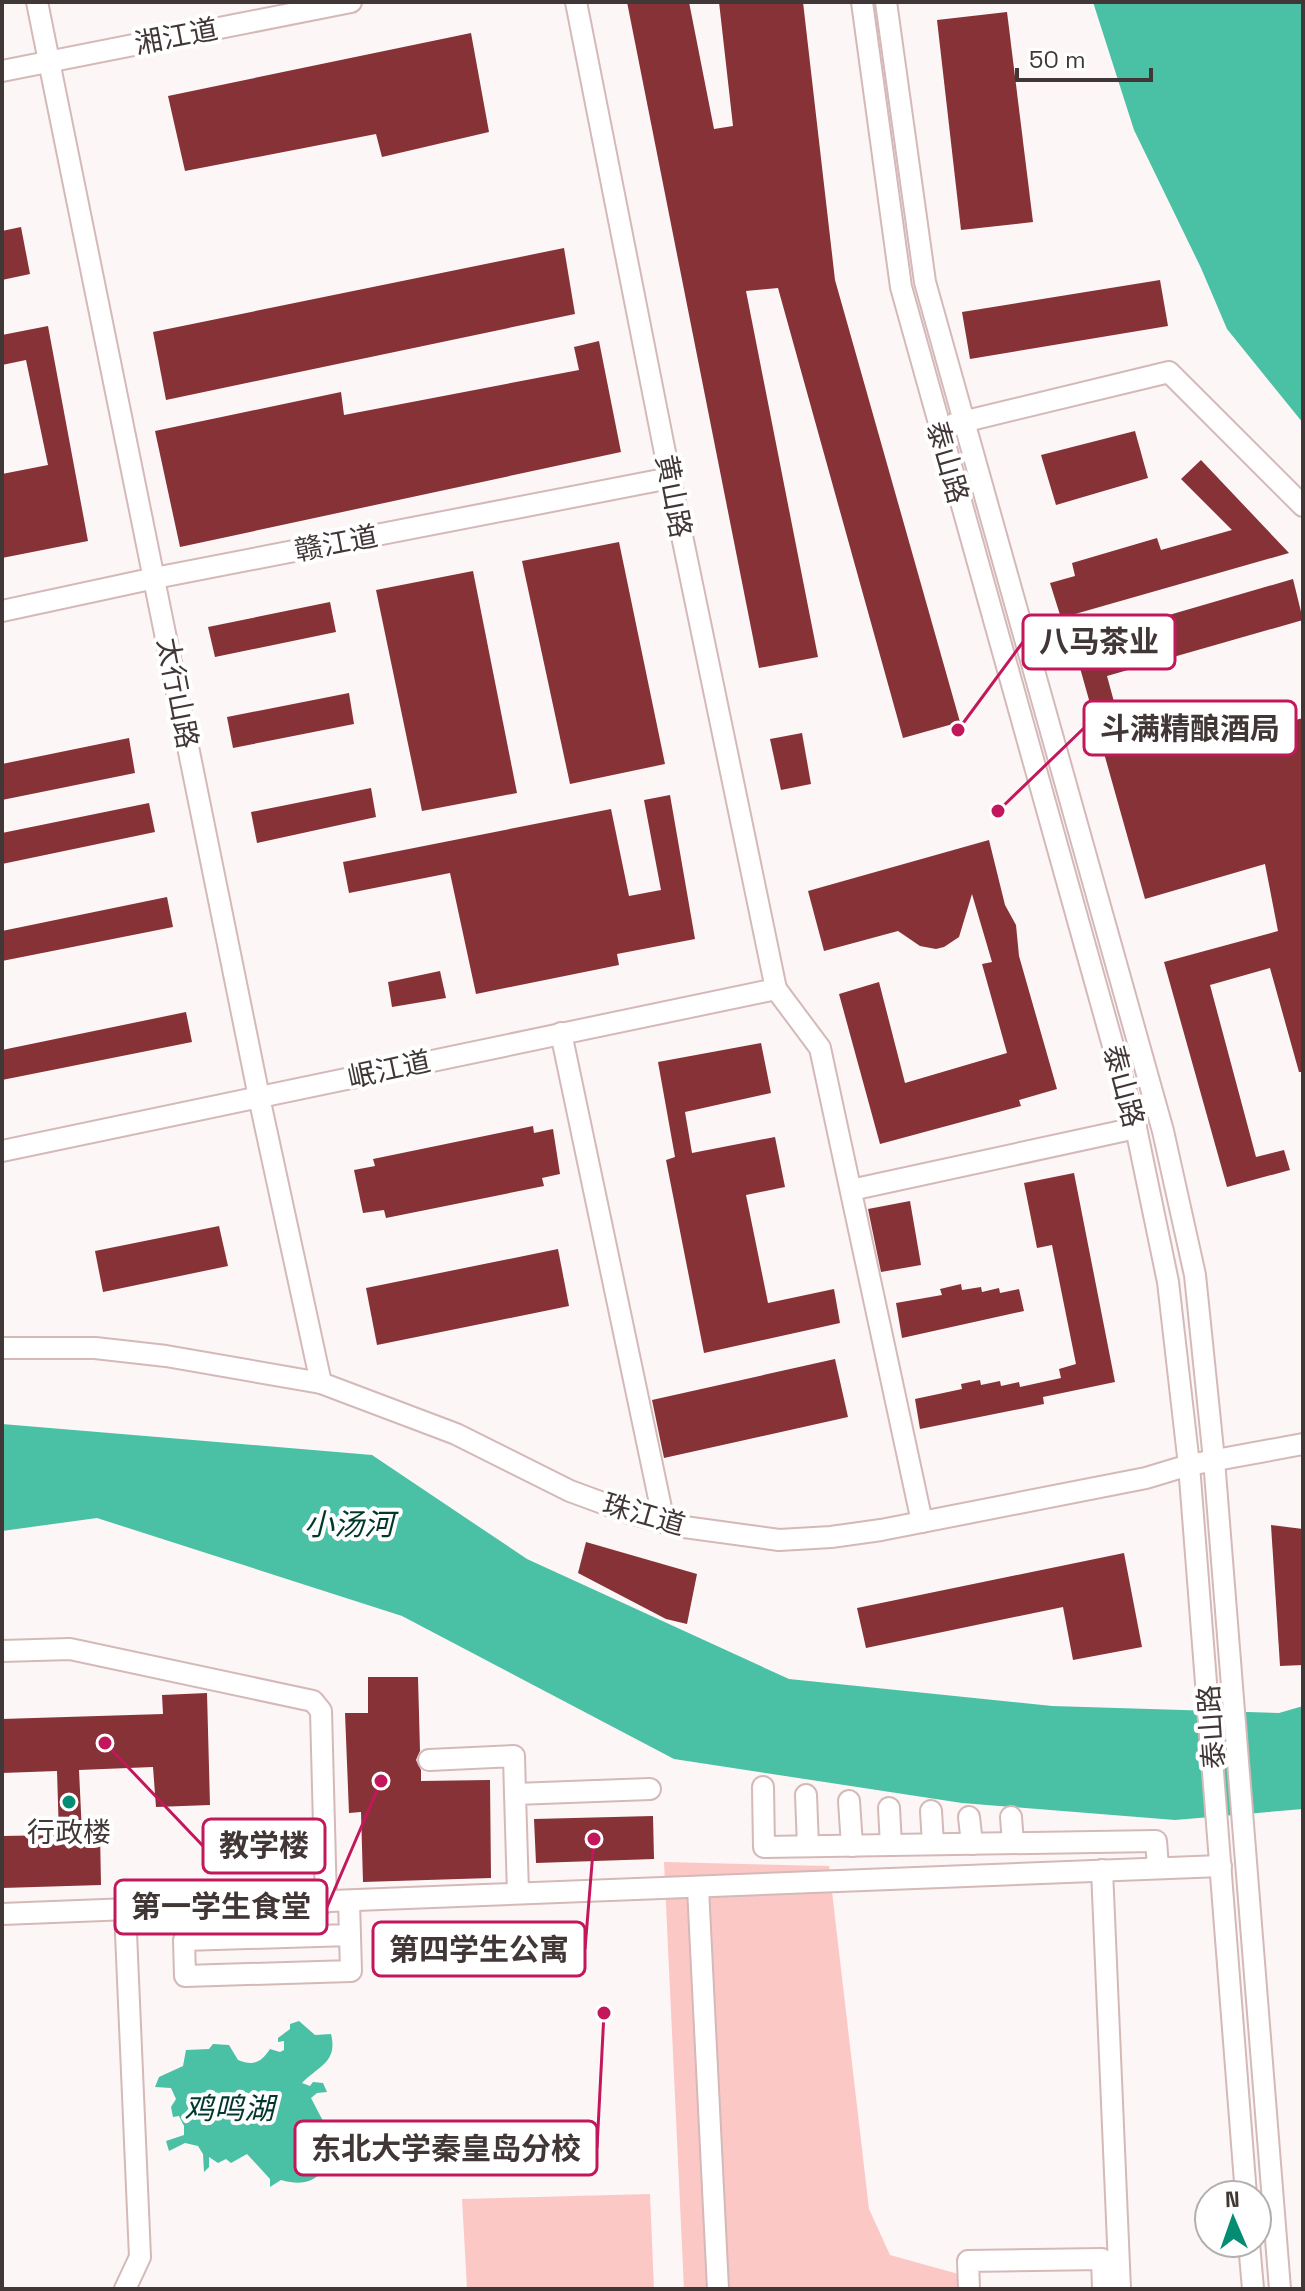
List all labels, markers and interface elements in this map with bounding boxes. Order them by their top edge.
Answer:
street label: 湘江道 [131,10,221,62]
scale bar [1017,32,1151,82]
text: 50 m [1029,44,1086,75]
street label: 泰山路 [919,417,977,507]
street label: 黄山路 [648,451,700,541]
street label: 赣江道 [291,517,381,569]
callout: 八马茶业 [1023,615,1175,669]
text: 八马茶业 [1039,622,1159,661]
street label: 太行山路 [150,635,206,751]
callout: 斗满精酿酒局 [1084,701,1296,755]
text: 斗满精酿酒局 [1100,709,1280,748]
street label: 泰山路 [1096,1041,1152,1131]
street label: 岷江道 [344,1043,434,1095]
street label: 珠江道 [599,1485,689,1543]
water label: 小汤河 [304,1505,399,1544]
street label: 泰山路 [1190,1684,1232,1770]
marker: 行政楼 [60,1793,78,1811]
place label: 行政楼 [27,1814,111,1850]
callout: 教学楼 [203,1819,325,1873]
text: 教学楼 [219,1826,309,1865]
callout: 第一学生食堂 [115,1880,327,1934]
text: 第一学生食堂 [131,1887,311,1926]
callout: 第四学生公寓 [373,1922,585,1976]
text: 第四学生公寓 [389,1930,569,1969]
water label: 鸡鸣湖 [184,2089,278,2128]
callout: 东北大学秦皇岛分校 [295,2121,597,2175]
text: 东北大学秦皇岛分校 [311,2129,581,2168]
north arrow [1193,2179,1273,2259]
text: N [1224,2185,1240,2213]

